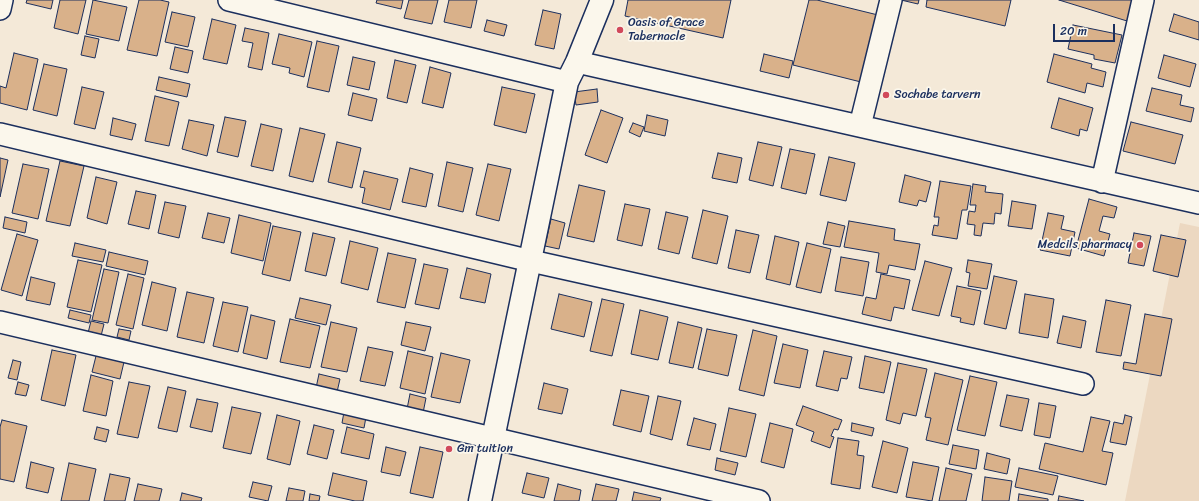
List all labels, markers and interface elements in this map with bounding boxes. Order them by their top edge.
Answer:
place label: Oasis of Grace Tabernacle [628,16,704,44]
scale bar [1055,16,1117,42]
text: 20 m [1060,20,1087,42]
marker: Oasis of Grace Tabernacle [615,25,625,35]
place label: Sochabe tarvern [894,88,981,102]
marker: Sochabe tarvern [881,90,891,100]
place label: Medcils pharmacy [1037,238,1132,252]
marker: Medcils pharmacy [1135,240,1145,250]
place label: Gm tuition [457,442,513,456]
marker: Gm tuition [444,444,454,454]

